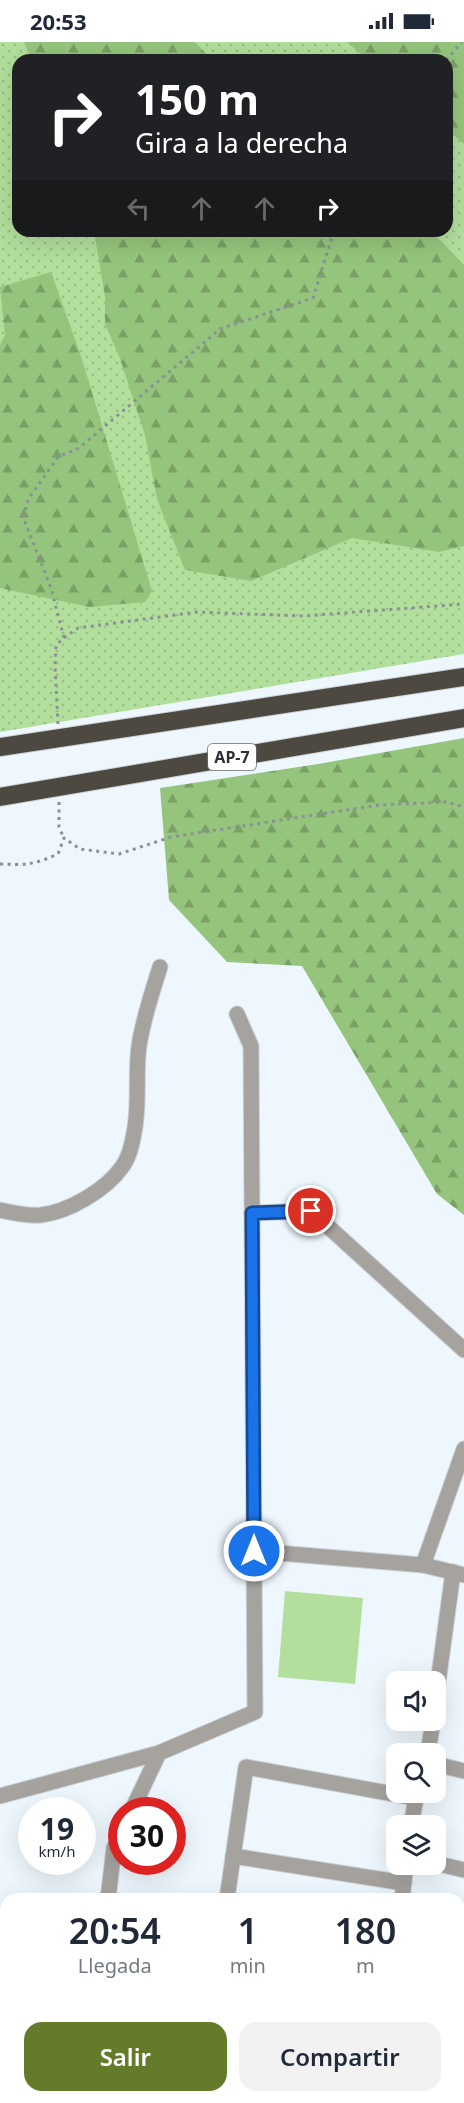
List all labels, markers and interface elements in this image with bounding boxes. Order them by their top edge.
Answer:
text: 20:53 [30,6,87,36]
text: 150 m [135,70,259,127]
icon: right [36,78,114,156]
text: Gira a la derecha [135,124,348,161]
icon: left [122,192,155,225]
icon: ahead [185,192,218,225]
icon: ahead [248,192,281,225]
icon: right [311,192,344,225]
road number: AP-7 [208,744,256,770]
pin [285,1185,336,1236]
icon: arrive [294,1194,327,1227]
position arrow [222,1519,286,1583]
map controls [386,1671,446,1875]
button: sound [386,1671,446,1731]
button: search [386,1743,446,1803]
speed limit sign: 30 [108,1797,186,1875]
text: 19 [40,1808,74,1849]
button: layers [386,1815,446,1875]
text: km/h [39,1841,75,1861]
text: 20:54 [69,1906,161,1955]
text: 1 [237,1906,258,1955]
text: 180 [335,1906,396,1955]
text: Llegada [78,1952,152,1979]
text: min [230,1952,266,1979]
text: m [356,1952,375,1979]
button: Salir [24,2022,227,2091]
button: Compartir [239,2022,441,2091]

